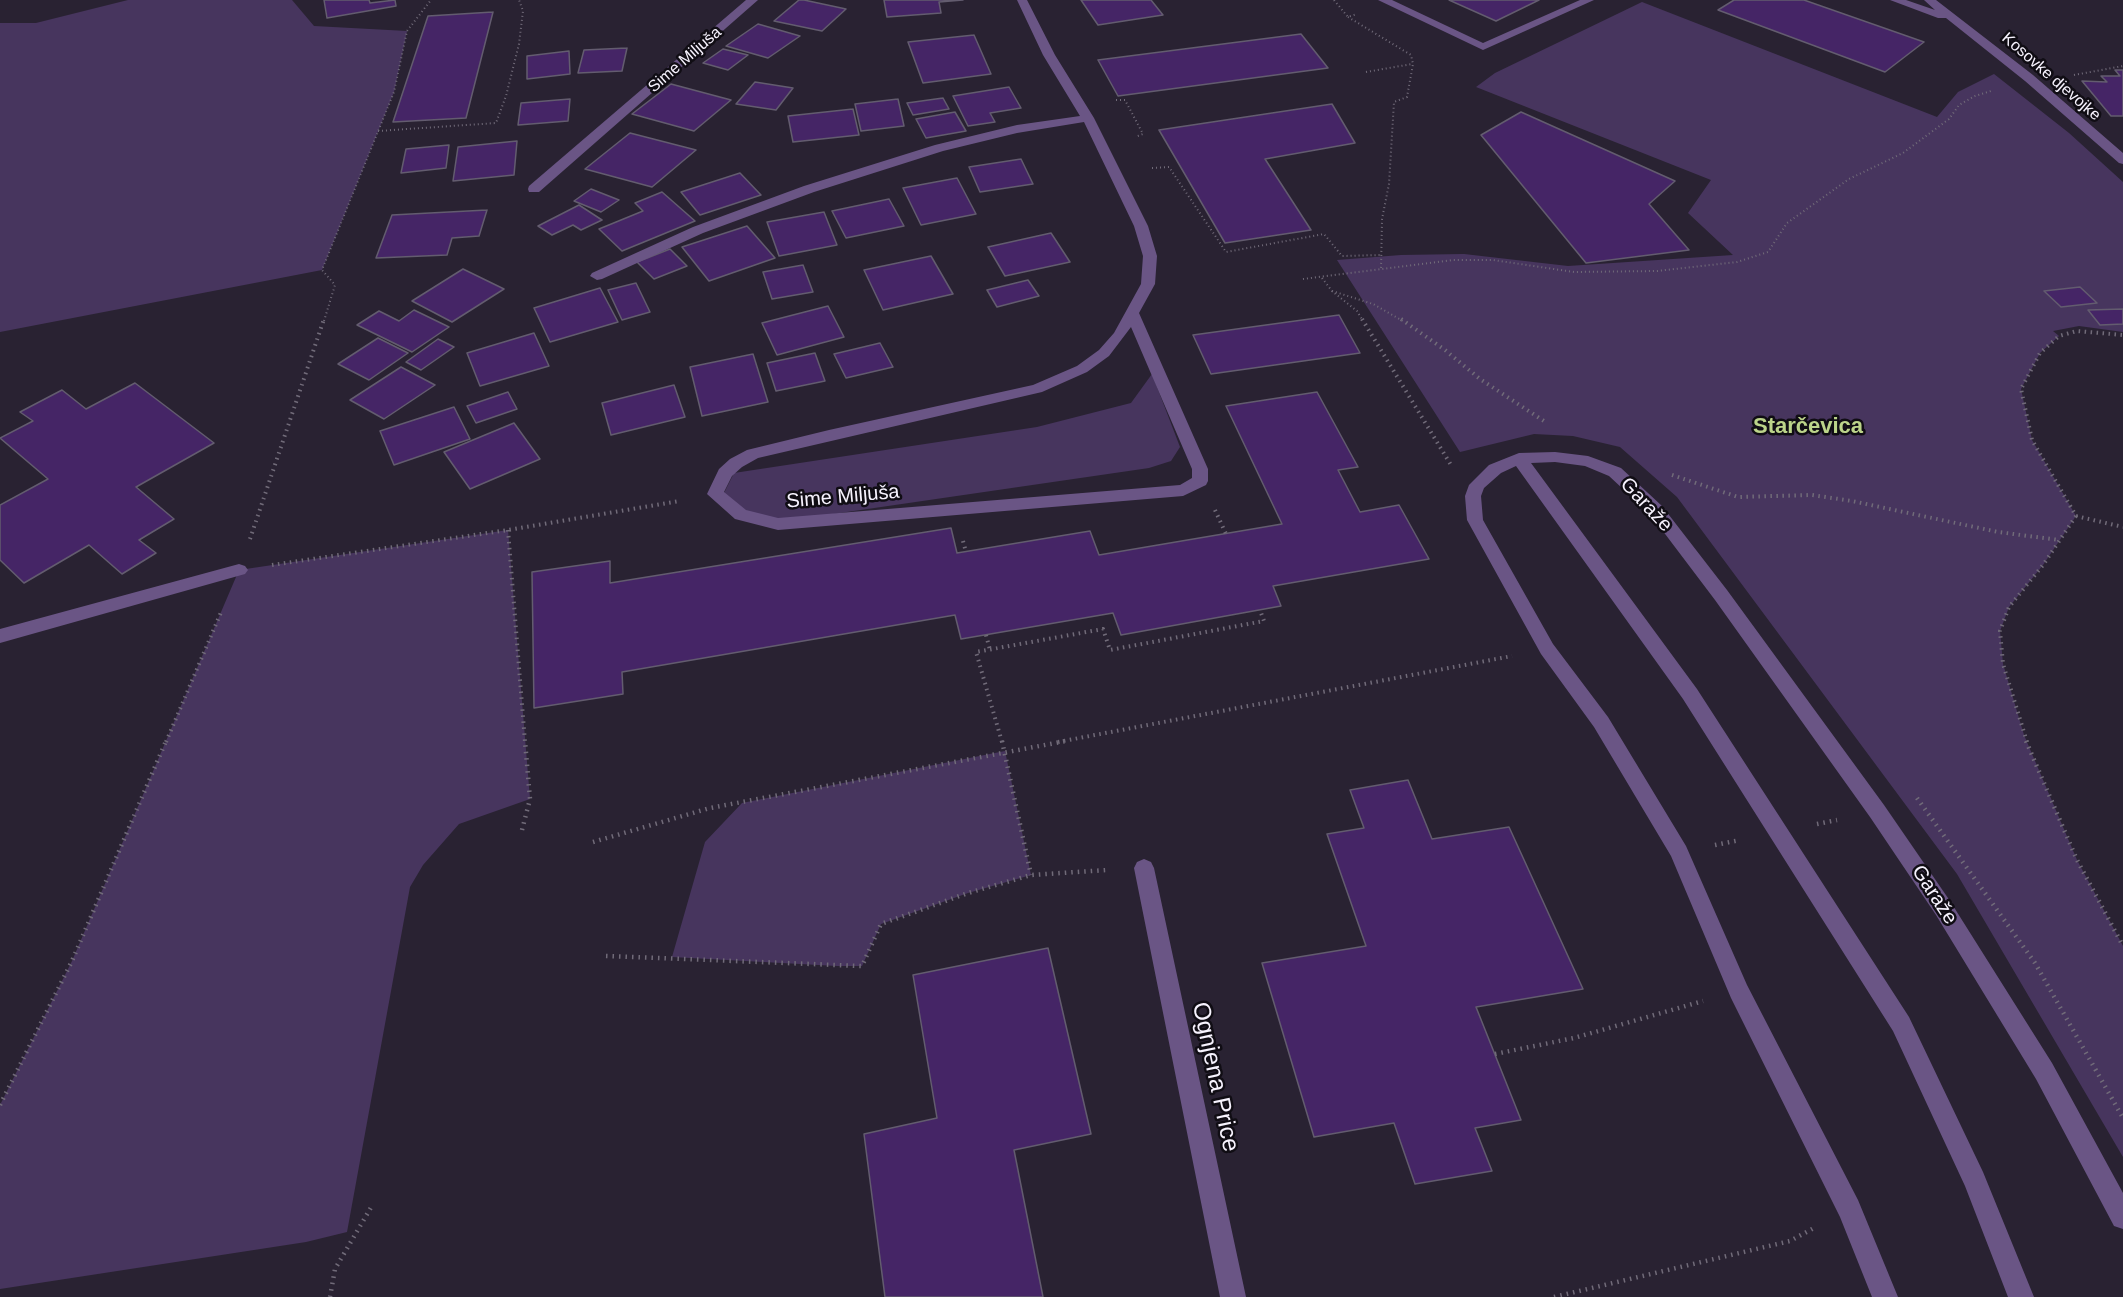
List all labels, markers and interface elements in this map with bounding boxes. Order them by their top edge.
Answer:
street label: Sime Miljuša [644,23,726,97]
street label: Kosovke djevojke [1998,29,2104,125]
district label: Starčevica [1753,414,1863,440]
street label: Garaže [1615,473,1677,537]
street label: Sime Miljuša [785,480,901,514]
street label: Garaže [1906,861,1962,929]
street label: Ognjena Price [1185,1000,1245,1154]

